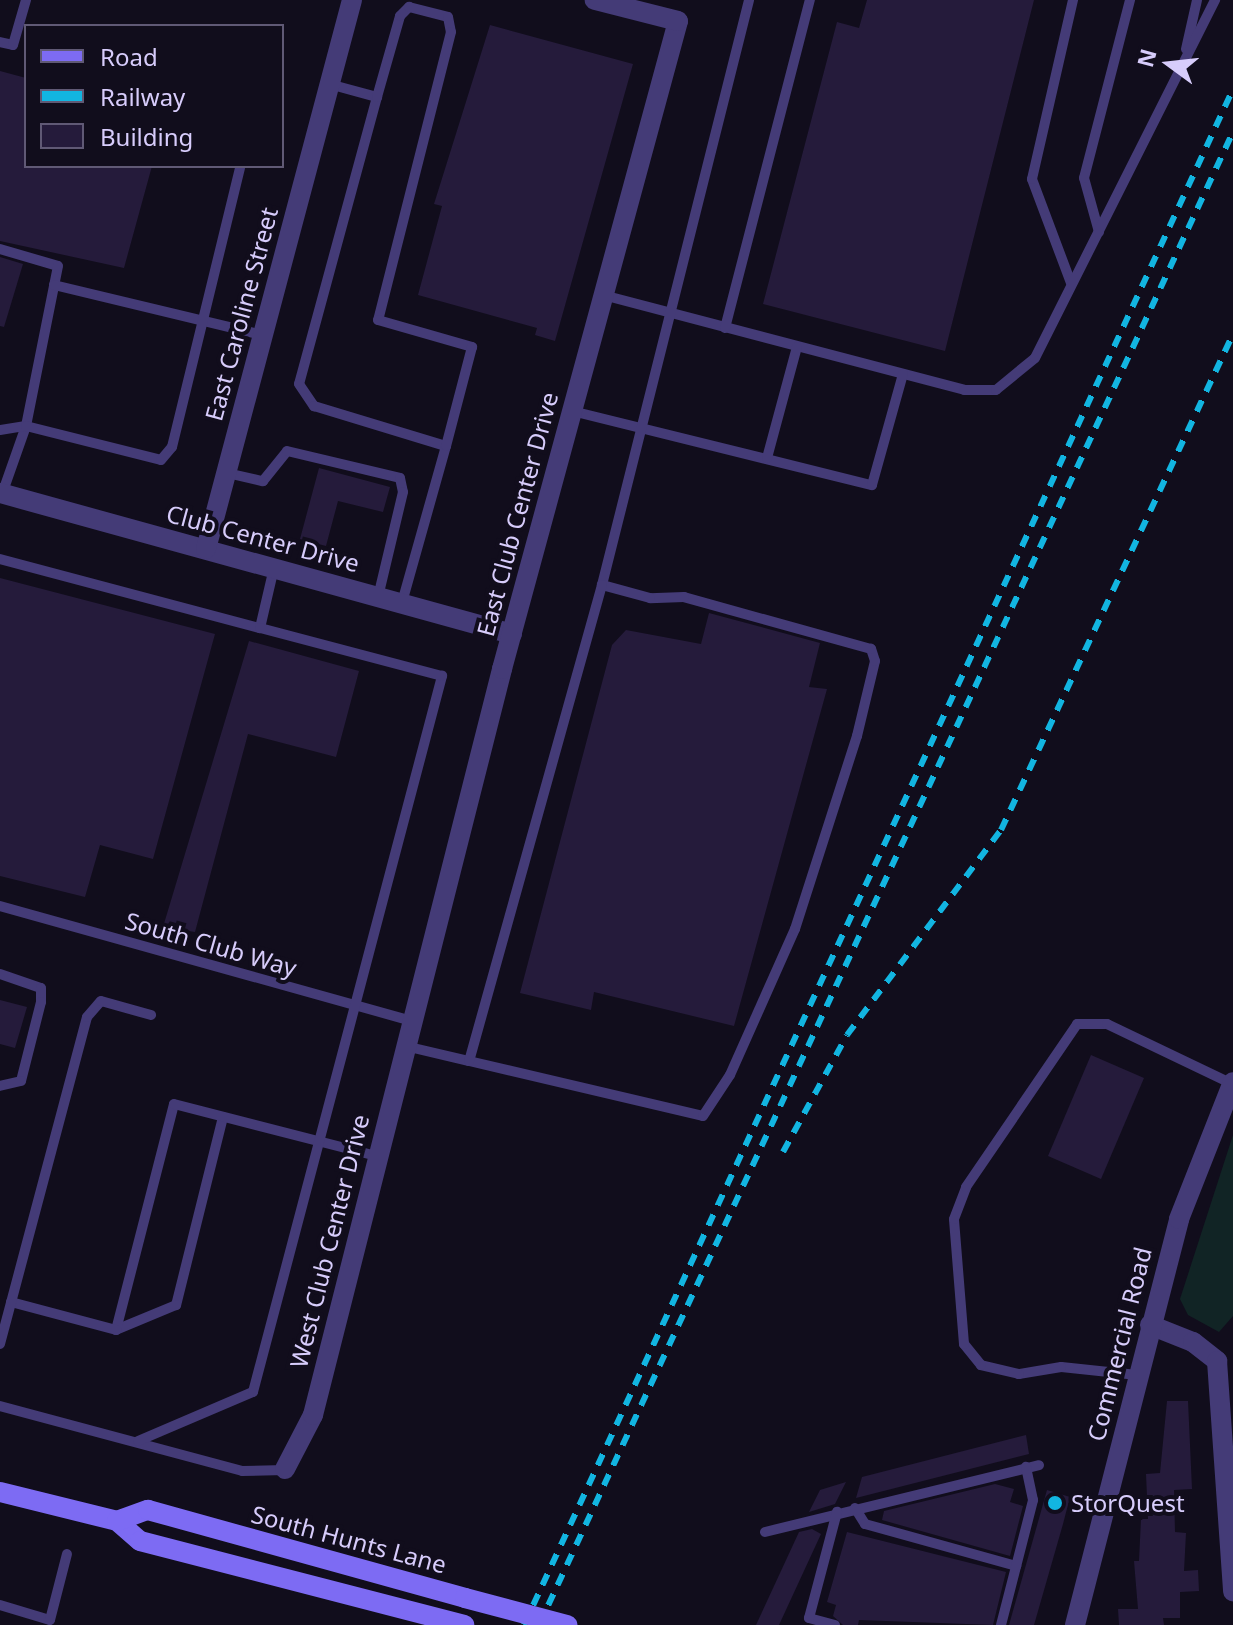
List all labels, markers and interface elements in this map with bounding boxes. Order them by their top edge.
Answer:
legend [24,24,284,168]
north arrow [1129,24,1209,104]
text: Road [100,40,158,73]
text: N [1129,45,1163,70]
text: Railway [100,80,185,113]
text: Building [100,120,193,153]
street label: East Caroline Street [199,204,283,424]
street label: East Club Center Drive [471,389,563,639]
street label: Club Center Drive [163,498,363,578]
street label: South Club Way [122,906,300,982]
street label: West Club Center Drive [284,1111,374,1371]
street label: Commercial Road [1081,1244,1157,1444]
place label: StorQuest [1071,1489,1185,1517]
marker: StorQuest [1046,1494,1064,1512]
street label: South Hunts Lane [248,1499,450,1579]

